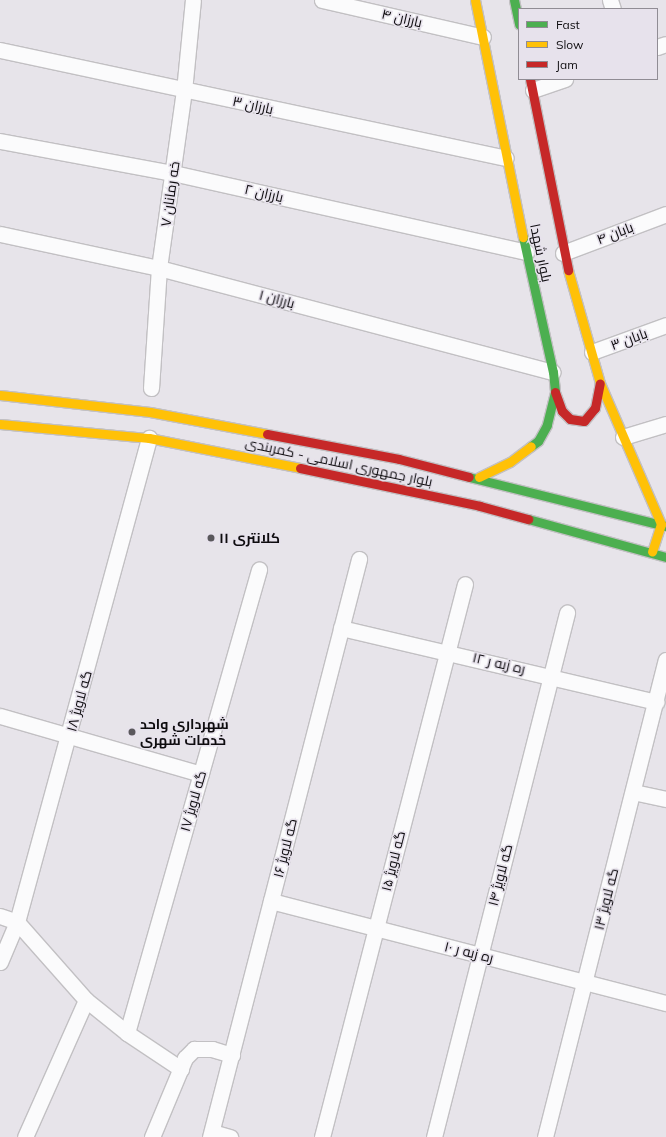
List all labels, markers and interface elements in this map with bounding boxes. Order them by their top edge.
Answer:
street label: بارزان ۴ [380,5,424,31]
legend [518,8,658,80]
text: Fast [556,17,580,32]
text: Slow [556,37,584,52]
text: Jam [556,57,578,72]
street label: بارزان ۳ [231,92,275,118]
street label: خه رمانان ۷ [157,160,183,228]
street label: بارزان ۲ [243,180,285,206]
street label: بابان ۴ [594,218,636,248]
street label: بلوار شهدا [527,222,555,284]
street label: بارزان ۱ [257,286,297,312]
street label: بابان ۳ [608,325,650,353]
street label: بلوار جمهوری اسلامی - کمربندی [244,434,434,490]
place label: کلانتری ۱۱ [219,530,280,546]
marker: کلانتری ۱۱ [206,533,216,543]
street label: ره زبه ر ۱۲ [471,649,527,677]
street label: گه لاویژ ۱۸ [63,669,95,733]
place label: شهرداری واحد خدمات شهری [140,716,229,748]
marker: شهرداری واحد خدمات شهری [127,727,137,737]
street label: گه لاویژ ۱۷ [176,769,210,833]
street label: ۱۶ گه لاویژ [270,817,300,879]
street label: گه لاویژ ۱۵ [377,829,409,893]
street label: گه لاویژ ۱۴ [484,842,516,908]
street label: گه لاویژ ۱۳ [590,866,622,932]
street label: ره زبه ر ۱۰ [443,938,495,966]

